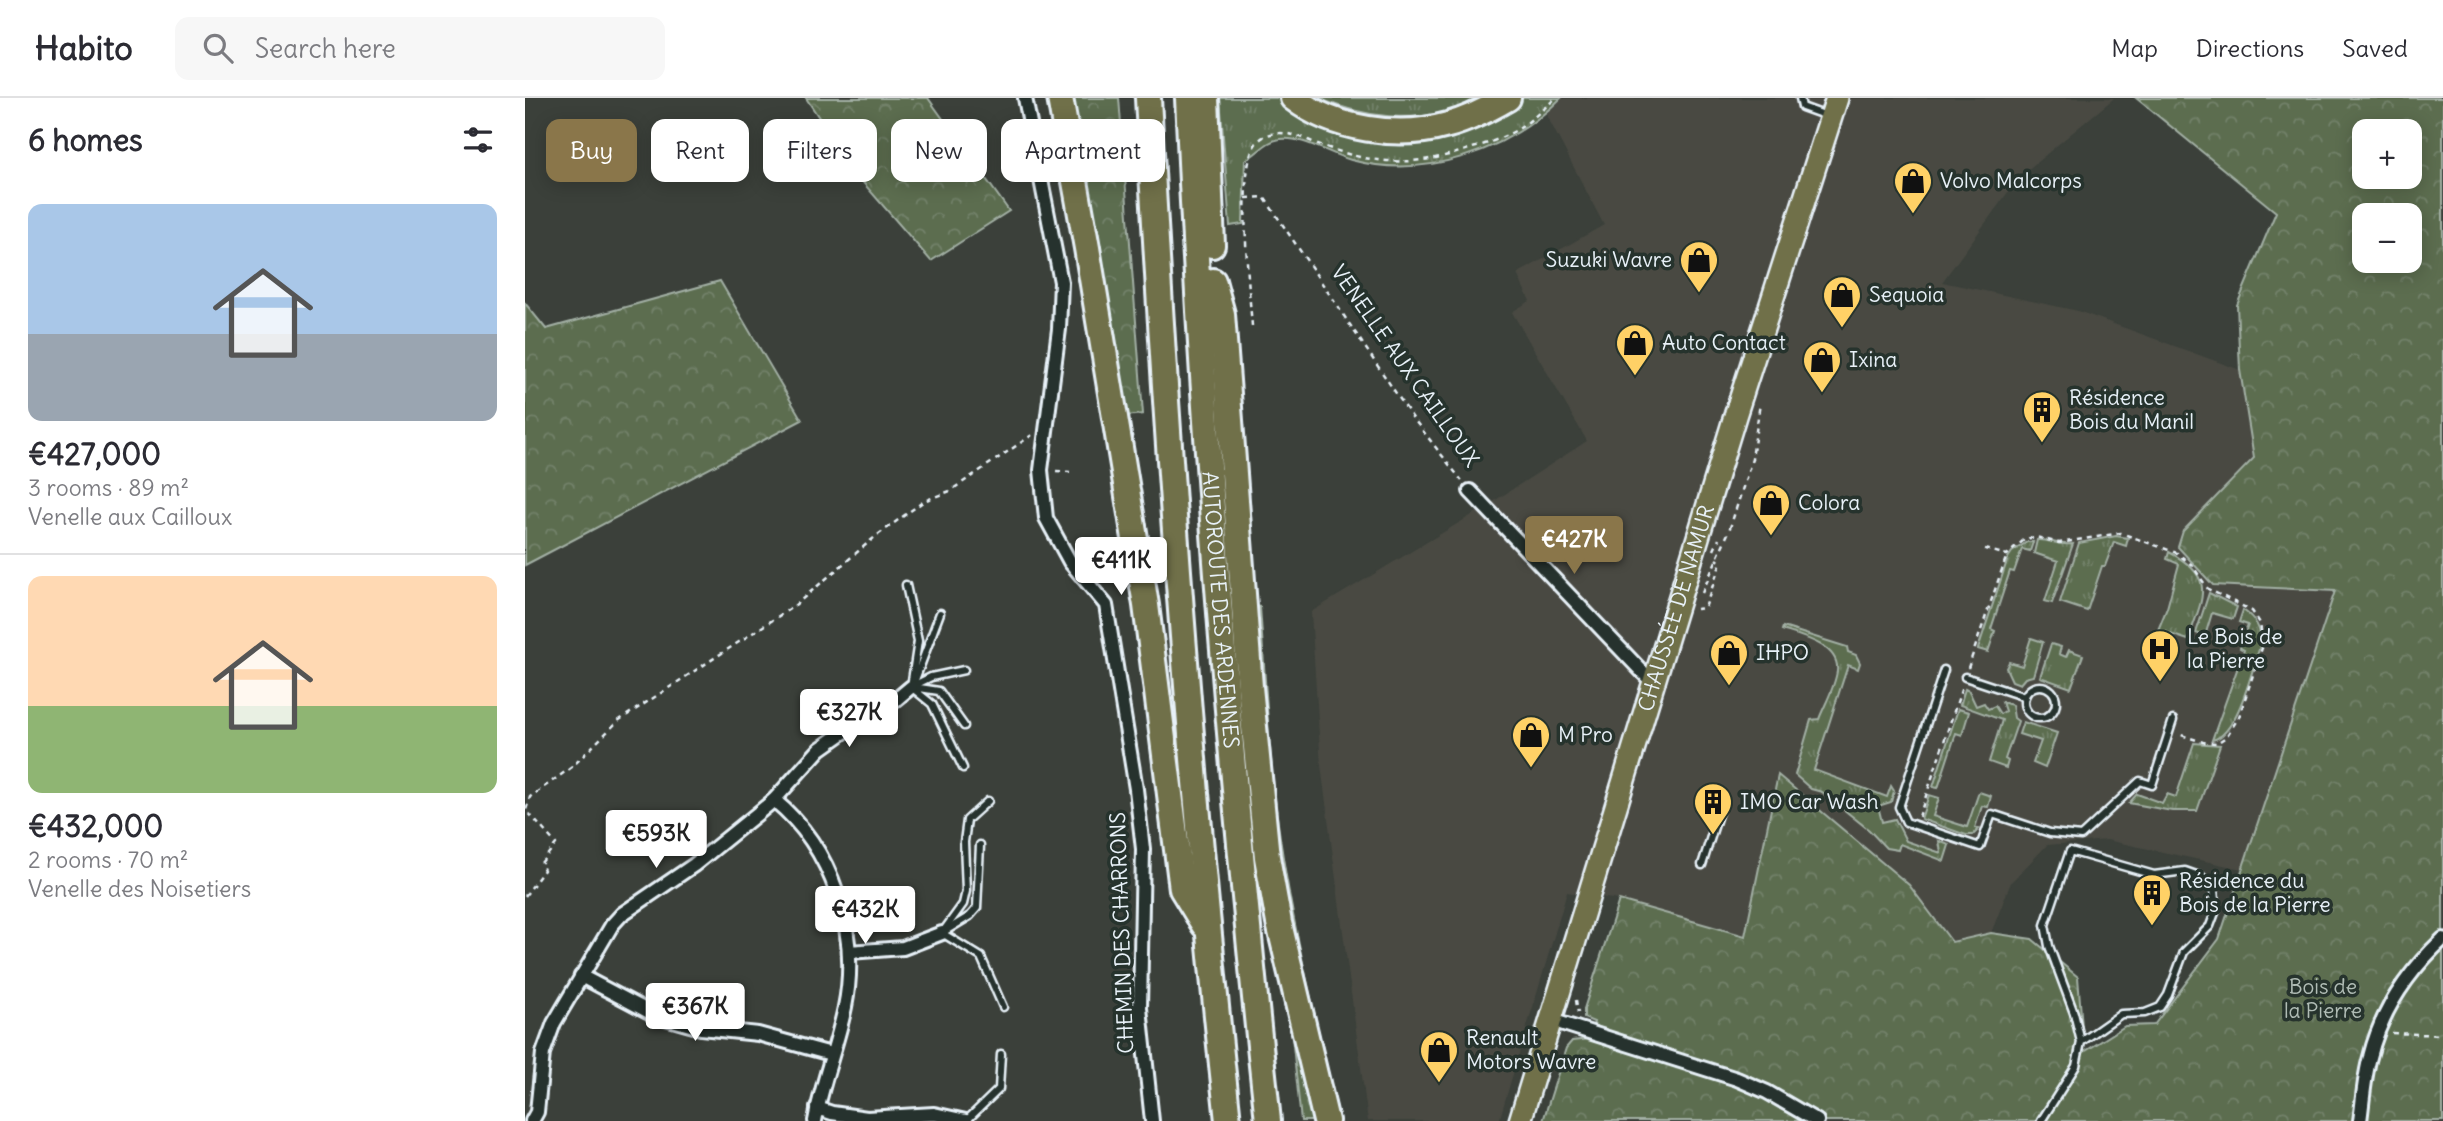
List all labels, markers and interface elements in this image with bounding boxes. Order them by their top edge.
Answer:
search box [175,17,665,80]
text: Habito [35,27,133,69]
icon: search [199,29,237,67]
text: Search here [255,32,396,65]
text: Map [2111,33,2158,63]
text: Directions [2196,33,2304,63]
text: Saved [2342,33,2408,63]
chip: Buy [546,119,637,182]
chip: Rent [651,119,749,182]
chip: Filters [763,119,877,182]
chip: New [891,119,987,182]
chip: Apartment [1001,119,1165,182]
map controls [2352,119,2422,273]
button: + [2352,119,2422,189]
text: 6 homes [28,121,143,159]
icon: filters [459,121,497,159]
shop icon: Volvo Malcorps [1892,160,1934,215]
place label: Volvo Malcorps [1940,167,2082,194]
button: − [2352,203,2422,273]
shop icon: Suzuki Wavre [1678,239,1720,294]
place label: Suzuki Wavre [1546,246,1672,273]
icon: home [200,250,326,376]
street label: VENELLE AUX CAILLOUX [1325,259,1485,472]
shop icon: Sequoia [1821,274,1863,329]
place label: Sequoia [1869,281,1944,308]
shop icon: Auto Contact [1614,322,1656,377]
place label: Auto Contact [1662,329,1786,356]
shop icon: Ixina [1801,339,1843,394]
place label: Ixina [1849,346,1897,373]
place label: Résidence Bois du Manil [2069,384,2194,435]
building icon: Résidence Bois du Manil [2021,389,2063,444]
text: €427,000 [28,435,161,473]
street label: AUTOROUTE DES ARDENNES [1196,471,1245,749]
text: 3 rooms · 89 m² [28,473,189,502]
shop icon: Colora [1750,482,1792,537]
place label: Colora [1798,489,1860,516]
text: Venelle aux Cailloux [28,502,232,531]
street label: CHAUSSÉE DE NAMUR [1632,502,1720,715]
pin: €427K [1525,517,1623,576]
text: €427K [1541,524,1607,553]
pin: €411K [1072,538,1170,597]
text: €411K [1091,545,1151,574]
icon: home [200,622,326,748]
place label: Le Bois de la Pierre [2187,623,2282,674]
hospital icon: Le Bois de la Pierre [2139,628,2181,683]
shop icon: IHPO [1708,632,1750,687]
place label: IHPO [1756,639,1809,666]
pin: €327K [800,690,898,749]
text: €327K [816,697,882,726]
shop icon: M Pro [1510,714,1552,769]
place label: M Pro [1558,721,1613,748]
building icon: IMO Car Wash [1692,781,1734,836]
place label: IMO Car Wash [1740,788,1879,815]
text: €432,000 [28,807,163,845]
pin: €593K [607,810,705,870]
street label: CHEMIN DES CHARRONS [1104,812,1139,1054]
text: €593K [622,818,690,847]
text: 2 rooms · 70 m² [28,845,188,874]
place label: Résidence du Bois de la Pierre [2179,867,2331,918]
building icon: Résidence du Bois de la Pierre [2131,872,2173,927]
text: Venelle des Noisetiers [28,874,251,903]
pin: €432K [816,886,914,946]
text: €432K [831,894,899,923]
park label: Bois de la Pierre [2284,973,2362,1024]
pin: €367K [646,984,744,1043]
text: €367K [662,991,728,1020]
place label: Renault Motors Wavre [1466,1024,1596,1075]
shop icon: Renault Motors Wavre [1418,1029,1460,1084]

